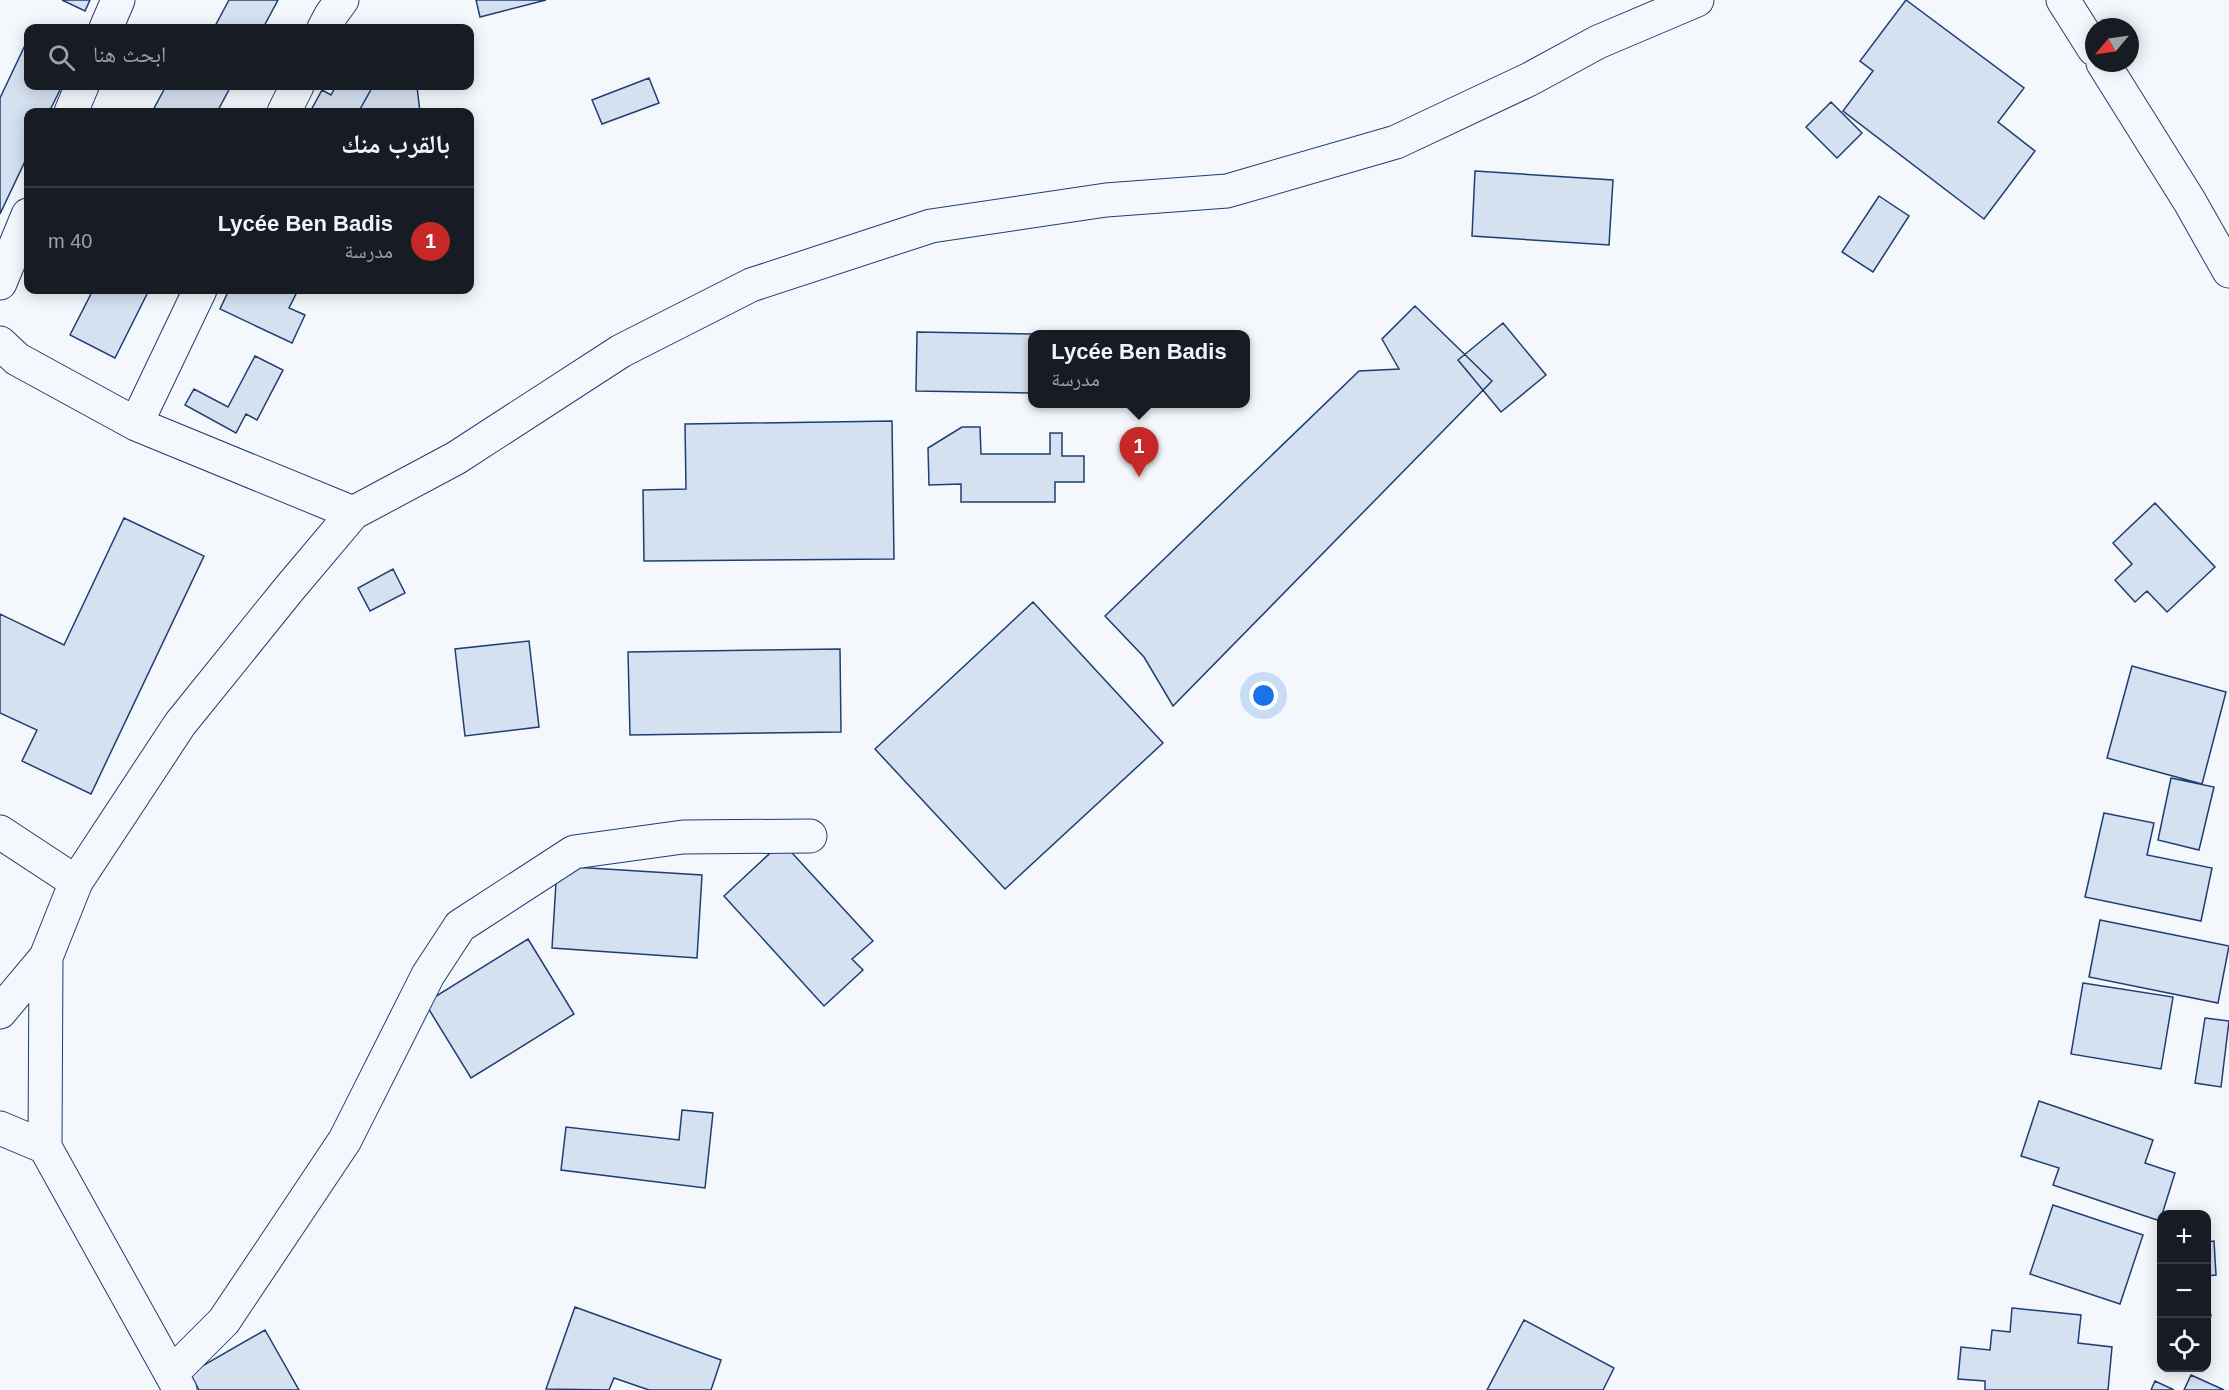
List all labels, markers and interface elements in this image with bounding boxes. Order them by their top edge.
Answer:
north arrow [2085,18,2139,72]
search box [24,24,474,90]
icon: search [45,41,78,74]
text: ابحث هنا [93,42,166,67]
text: بالقرب منك [341,129,450,159]
text: Lycée Ben Badis [218,211,393,236]
text: 40 m [48,230,92,252]
text: 1 [425,230,436,252]
text: مدرسة [344,240,393,262]
popup [1028,330,1250,408]
text: Lycée Ben Badis [1051,339,1227,364]
text: مدرسة [1051,368,1100,390]
pin: 1 [1120,428,1158,477]
your location [1249,681,1278,710]
map controls [2157,1210,2211,1372]
button: + [2157,1210,2211,1264]
button: − [2157,1264,2211,1318]
button: locate [2157,1318,2211,1372]

